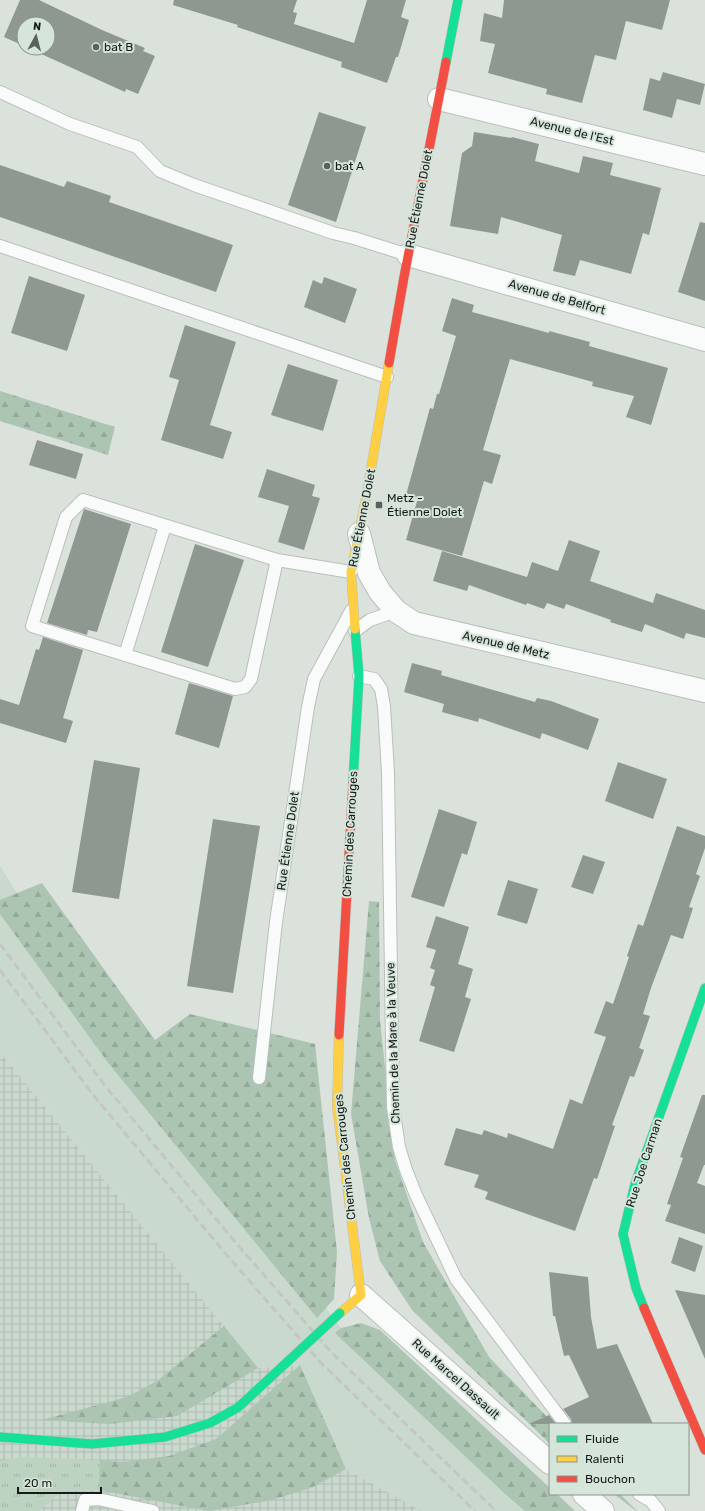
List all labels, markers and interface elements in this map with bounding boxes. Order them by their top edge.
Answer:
north arrow [16,16,56,56]
text: N [32,20,42,34]
place label: bat B [104,40,133,54]
marker: bat B [91,42,101,52]
street label: Avenue de l'Est [529,114,615,148]
street label: Rue Étienne Dolet [403,148,435,249]
place label: bat A [335,159,364,173]
marker: bat A [322,161,332,171]
street label: Avenue de Belfort [507,276,607,318]
street label: Rue Étienne Dolet [346,467,378,568]
place label: Metz - Étienne Dolet [387,491,462,519]
marker: Metz - Étienne Dolet [374,500,384,510]
street label: Avenue de Metz [461,628,551,662]
street label: Chemin des Carrouges [340,770,360,898]
street label: Rue Étienne Dolet [274,790,302,891]
street label: Chemin de la Mare à la Veuve [383,962,403,1124]
street label: Chemin des Carrouges [331,1093,359,1221]
street label: Rue Joe Carman [623,1117,665,1209]
street label: Rue Marcel Dassault [409,1336,503,1422]
legend [549,1423,689,1495]
text: Fluide [585,1432,619,1446]
text: Ralenti [585,1452,624,1466]
scale bar [18,1469,101,1495]
text: Bouchon [585,1472,635,1486]
text: 20 m [24,1476,52,1490]

